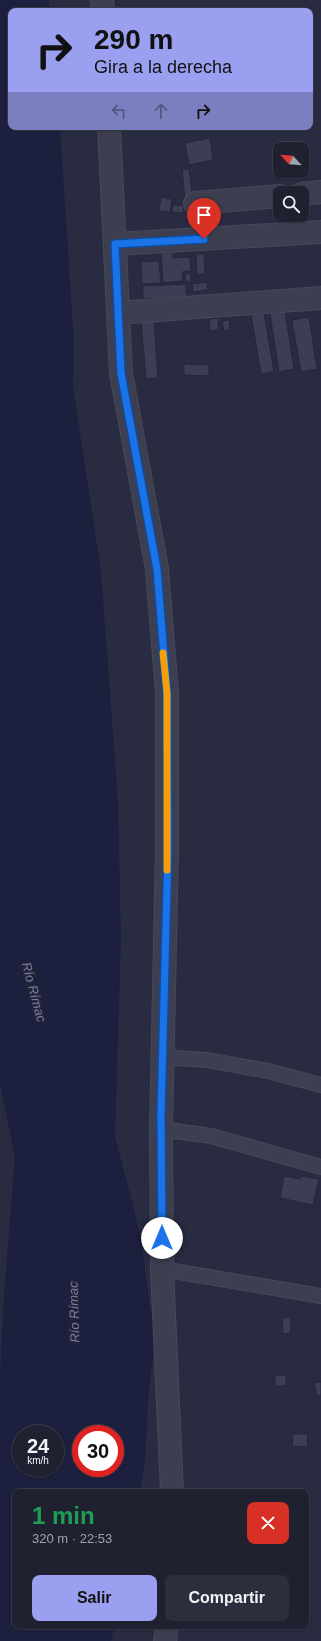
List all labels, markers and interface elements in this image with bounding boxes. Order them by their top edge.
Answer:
icon: right [28,24,80,76]
text: 290 m [94,24,173,55]
text: Gira a la derecha [94,57,232,77]
icon: left [108,100,130,122]
icon: ahead [150,100,172,122]
icon: right [192,100,214,122]
north arrow [273,142,309,178]
map controls [273,142,309,222]
button: search [273,186,309,222]
pin [187,198,221,239]
icon: arrive [193,204,215,226]
water label: Río Rímac [19,960,49,1024]
position arrow [141,1217,183,1259]
water label: Río Rímac [65,1281,83,1343]
speed limit sign: 30 [72,1425,124,1477]
text: 24 [27,1435,49,1457]
text: km/h [27,1455,49,1466]
text: 1 min [32,1502,95,1529]
button: close [247,1502,289,1544]
text: 320 m · 22:53 [32,1531,112,1546]
button: Salir [32,1575,157,1621]
button: Compartir [165,1575,289,1621]

